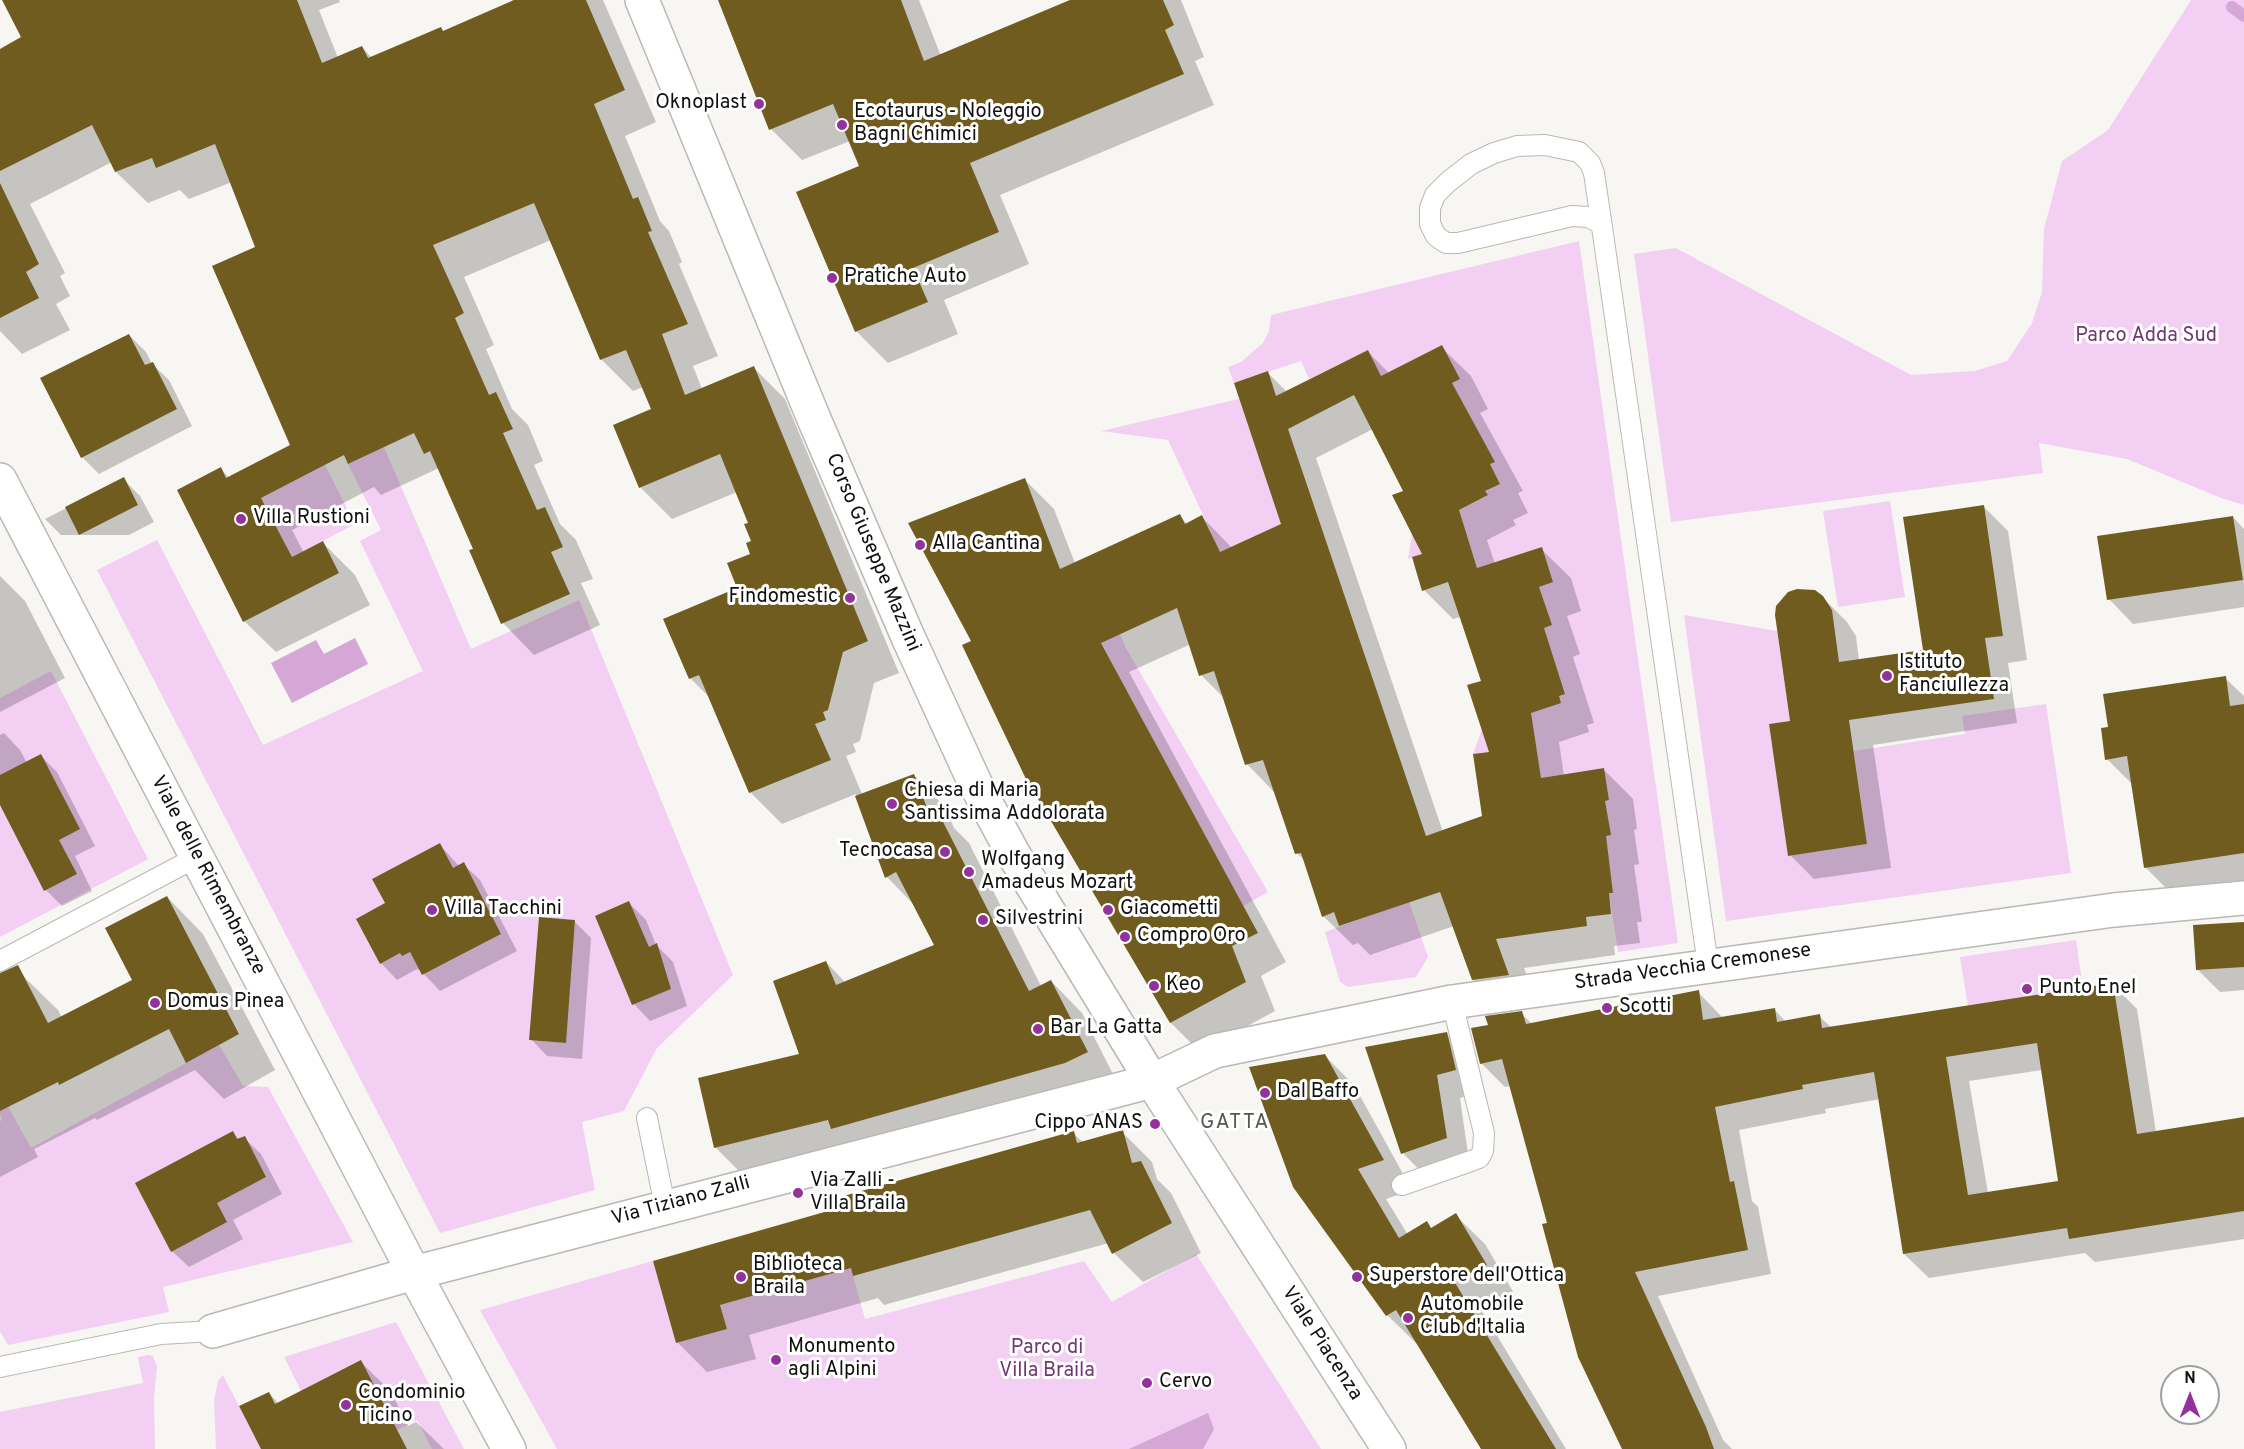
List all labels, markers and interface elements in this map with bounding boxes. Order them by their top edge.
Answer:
place label: Oknoplast [655,92,747,116]
marker: Oknoplast [752,97,766,111]
place label: Ecotaurus - Noleggio Bagni Chimici [854,101,1042,148]
marker: Ecotaurus - Noleggio Bagni Chimici [835,118,849,132]
place label: Pratiche Auto [844,266,967,290]
marker: Pratiche Auto [825,271,839,285]
park label: Parco Adda Sud [2075,325,2217,349]
street label: Corso Giuseppe Mazzini [819,450,925,656]
place label: Villa Rustioni [253,507,370,531]
marker: Villa Rustioni [234,512,248,526]
place label: Alla Cantina [932,533,1040,557]
marker: Alla Cantina [913,538,927,552]
place label: Findomestic [729,586,838,610]
marker: Findomestic [843,591,857,605]
place label: Istituto Fanciullezza [1899,652,2009,699]
marker: Istituto Fanciullezza [1880,669,1894,683]
street label: Viale delle Rimembranze [144,772,270,980]
place label: Chiesa di Maria Santissima Addolorata [904,780,1105,827]
marker: Chiesa di Maria Santissima Addolorata [885,797,899,811]
place label: Tecnocasa [839,840,933,864]
marker: Tecnocasa [938,845,952,859]
place label: Wolfgang Amadeus Mozart [981,849,1133,896]
marker: Wolfgang Amadeus Mozart [962,865,976,879]
place label: Villa Tacchini [444,898,562,922]
place label: Giacometti [1120,898,1218,922]
marker: Villa Tacchini [425,903,439,917]
marker: Giacometti [1101,903,1115,917]
place label: Silvestrini [995,908,1083,932]
marker: Silvestrini [976,913,990,927]
place label: Compro Oro [1137,925,1246,949]
marker: Compro Oro [1118,930,1132,944]
street label: Strada Vecchia Cremonese [1573,940,1813,996]
place label: Keo [1166,974,1201,998]
place label: Punto Enel [2039,977,2136,1001]
marker: Keo [1147,979,1161,993]
marker: Punto Enel [2020,982,2034,996]
place label: Domus Pinea [167,991,284,1015]
marker: Domus Pinea [148,996,162,1010]
place label: Scotti [1619,996,1671,1020]
marker: Scotti [1600,1001,1614,1015]
place label: Bar La Gatta [1050,1017,1162,1041]
marker: Bar La Gatta [1031,1022,1045,1036]
place label: Dal Baffo [1277,1081,1359,1105]
marker: Dal Baffo [1258,1086,1272,1100]
district label: GATTA [1200,1111,1270,1137]
place label: Cippo ANAS [1034,1112,1143,1136]
marker: Cippo ANAS [1148,1117,1162,1131]
place label: Via Zalli - Villa Braila [810,1170,906,1217]
street label: Via Tiziano Zalli [609,1172,753,1232]
marker: Via Zalli - Villa Braila [791,1186,805,1200]
place label: Biblioteca Braila [753,1254,843,1301]
place label: Superstore dell'Ottica [1369,1265,1564,1289]
marker: Biblioteca Braila [734,1270,748,1284]
marker: Superstore dell'Ottica [1350,1270,1364,1284]
street label: Viale Piacenza [1275,1283,1367,1405]
place label: Automobile Club d'Italia [1420,1294,1525,1341]
marker: Automobile Club d'Italia [1401,1311,1415,1325]
place label: Monumento agli Alpini [788,1336,896,1383]
park label: Parco di Villa Braila [999,1337,1095,1384]
marker: Monumento agli Alpini [769,1353,783,1367]
north arrow [2160,1365,2220,1425]
text: N [2184,1369,2196,1389]
place label: Cervo [1159,1371,1212,1395]
marker: Cervo [1140,1376,1154,1390]
place label: Condominio Ticino [358,1382,465,1429]
marker: Condominio Ticino [339,1398,353,1412]

